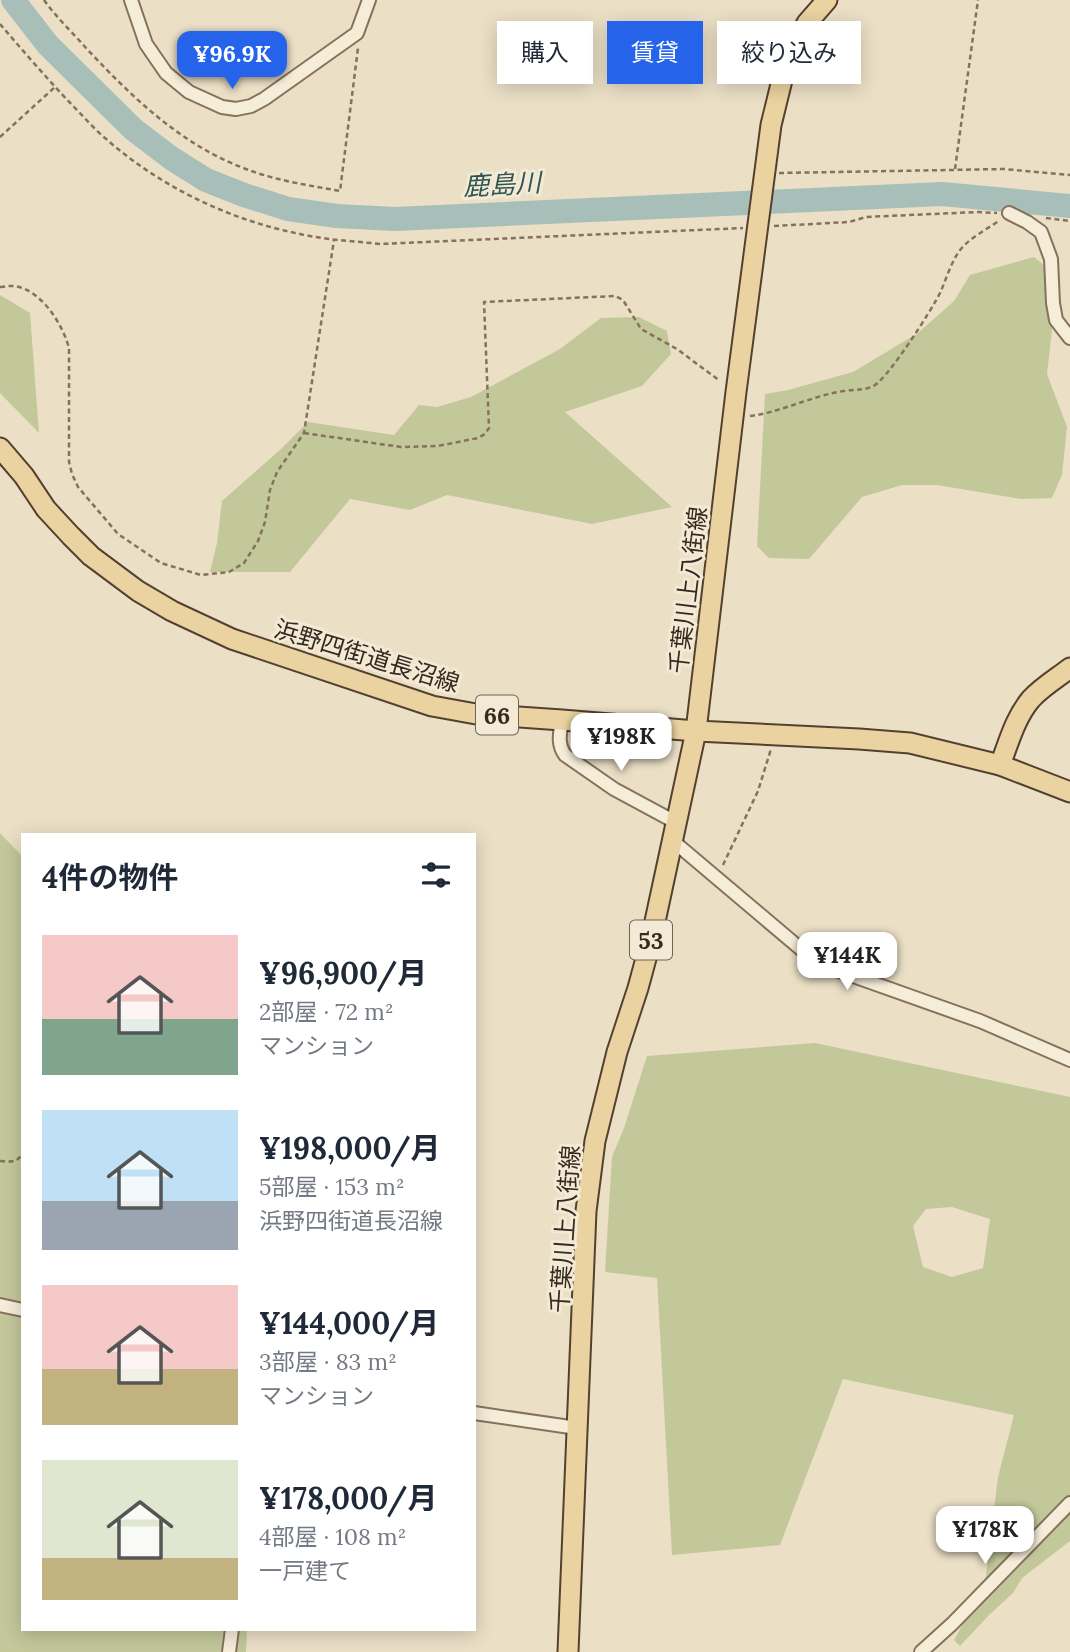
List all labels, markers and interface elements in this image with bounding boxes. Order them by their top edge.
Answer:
chip: 購入 [497,21,593,84]
chip: 賃貸 [607,21,703,84]
chip: 絞り込み [717,21,861,84]
pin: ¥96.9K [175,32,289,91]
text: ¥96.9K [193,39,271,68]
water label: 鹿島川 [462,165,545,203]
street label: 千葉川上八街線 [662,505,714,675]
street label: 浜野四街道長沼線 [271,613,463,699]
road number: 66 [476,695,518,734]
pin: ¥198K [572,714,670,773]
text: ¥198K [587,721,655,750]
icon: filters [417,856,455,894]
text: 4件の物件 [42,858,178,896]
road number: 53 [630,920,672,959]
pin: ¥144K [798,932,896,992]
text: ¥144K [813,940,881,969]
text: ¥96,900/月 [259,954,427,992]
icon: home [98,963,182,1047]
text: 2部屋 · 72 m² [259,997,394,1026]
text: マンション [259,1031,374,1060]
text: ¥198,000/月 [259,1129,441,1167]
icon: home [98,1138,182,1222]
street label: 千葉川上八街線 [544,1144,586,1314]
text: 5部屋 · 153 m² [259,1172,405,1201]
text: 浜野四街道長沼線 [259,1206,443,1235]
text: ¥144,000/月 [259,1304,439,1342]
icon: home [98,1313,182,1397]
text: 3部屋 · 83 m² [259,1347,397,1376]
text: マンション [259,1381,374,1410]
text: ¥178,000/月 [259,1479,437,1517]
icon: home [98,1488,182,1572]
pin: ¥178K [936,1506,1034,1566]
text: ¥178K [952,1514,1018,1543]
text: 4部屋 · 108 m² [259,1522,406,1551]
text: 一戸建て [259,1556,351,1585]

